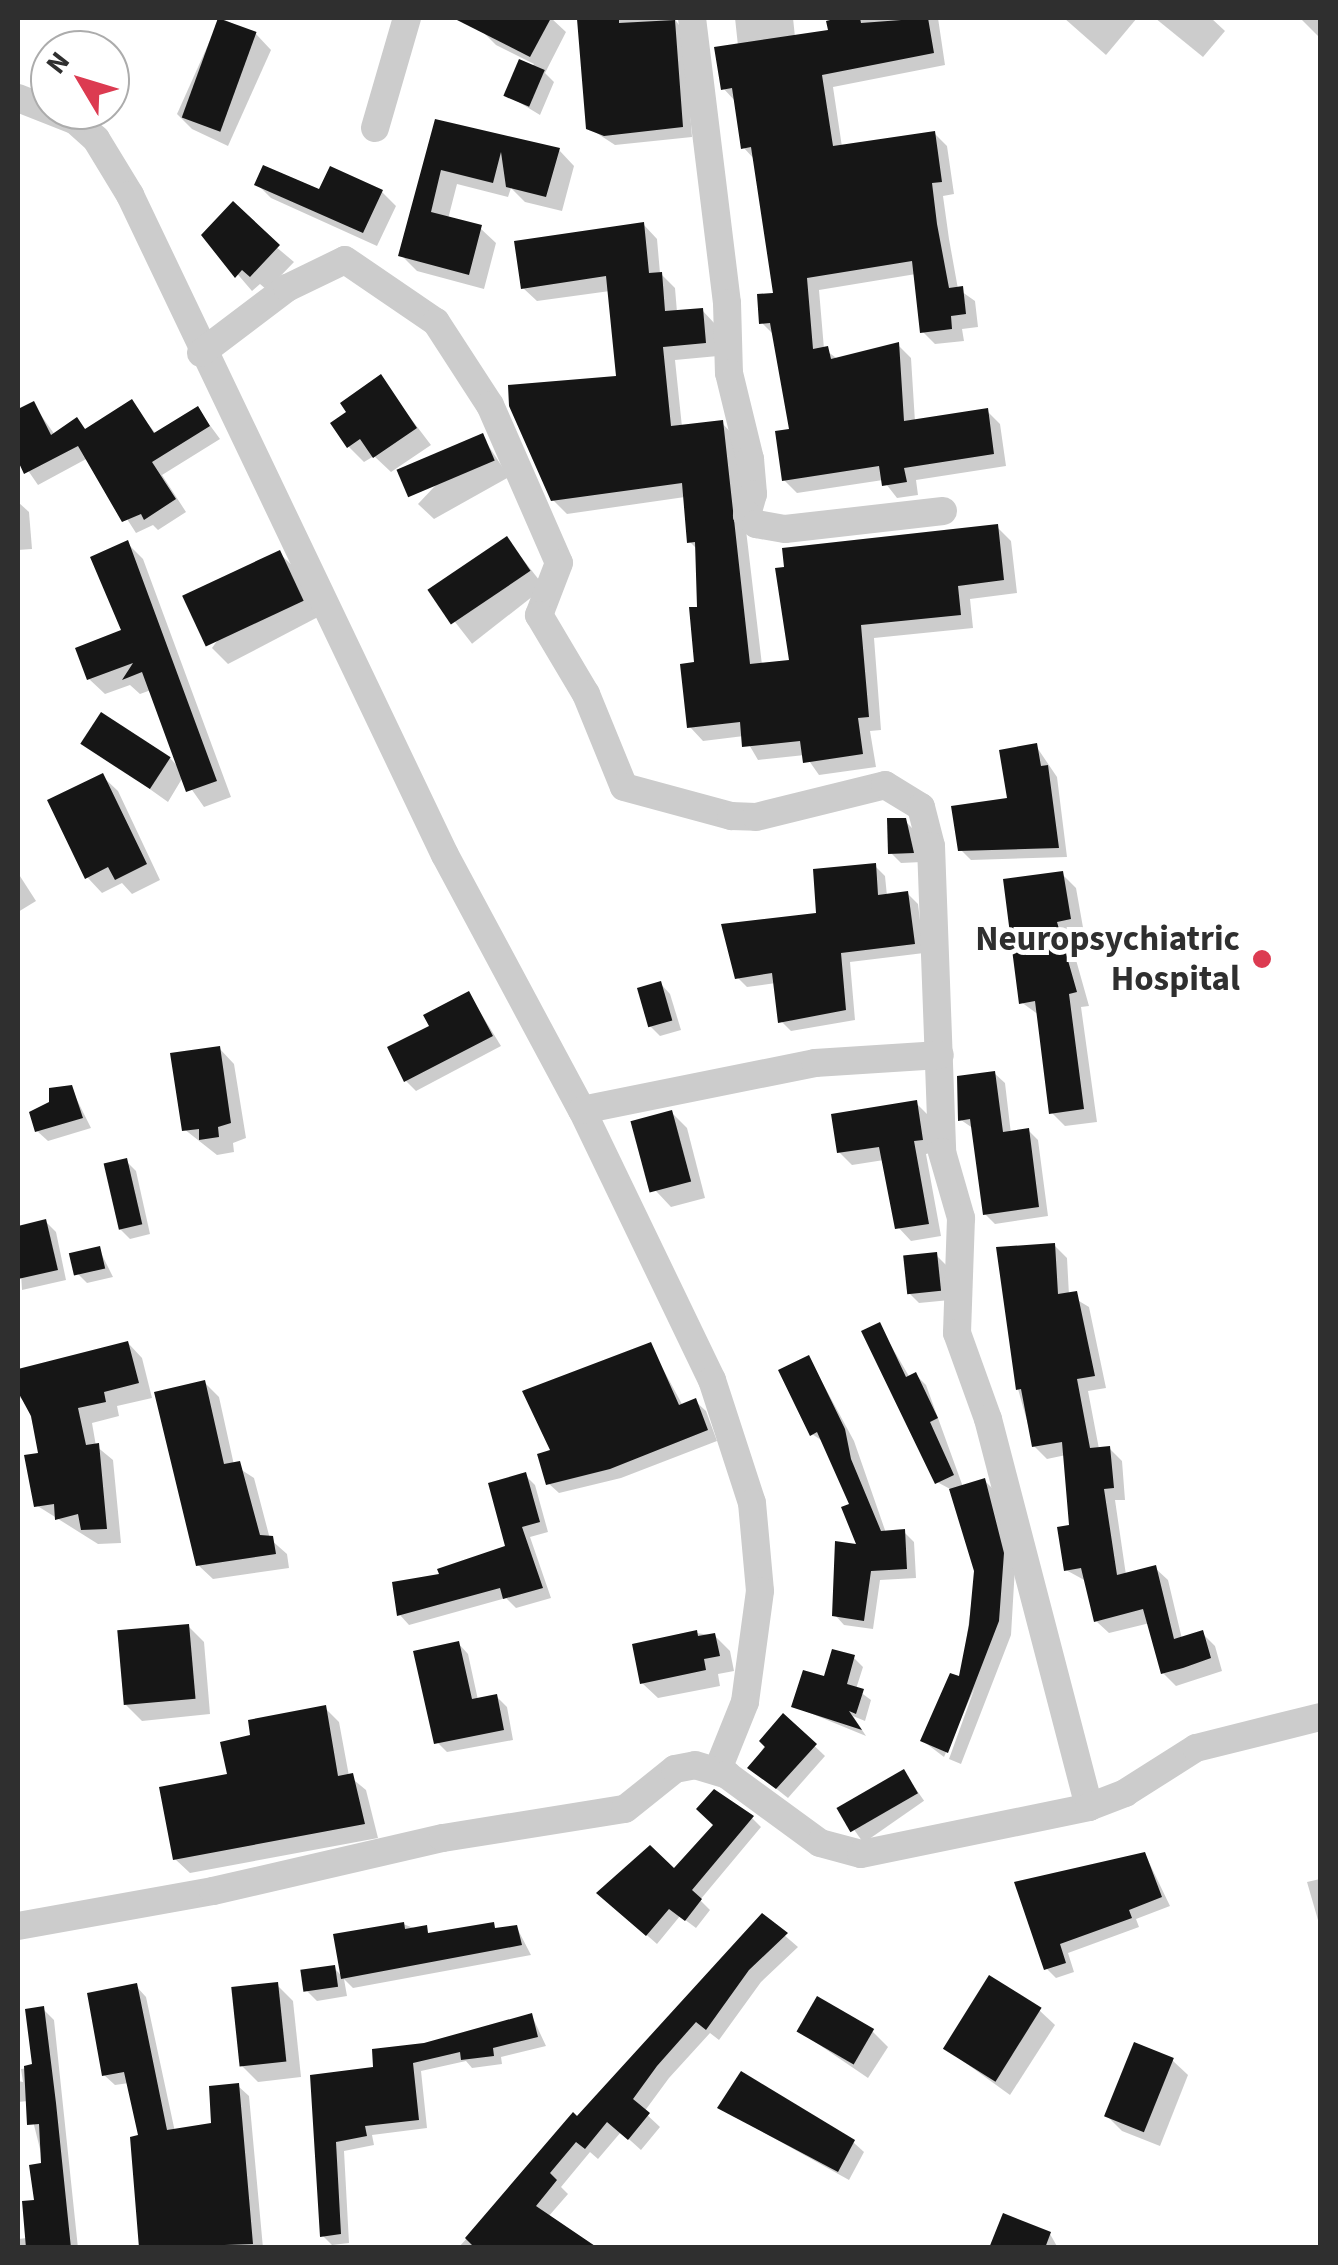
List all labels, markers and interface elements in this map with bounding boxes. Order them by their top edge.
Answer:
north arrow [30,30,130,130]
text: N [36,43,79,82]
place label: Neuropsychiatric Hospital [975,918,1240,1000]
marker: Neuropsychiatric Hospital [1249,946,1275,972]

